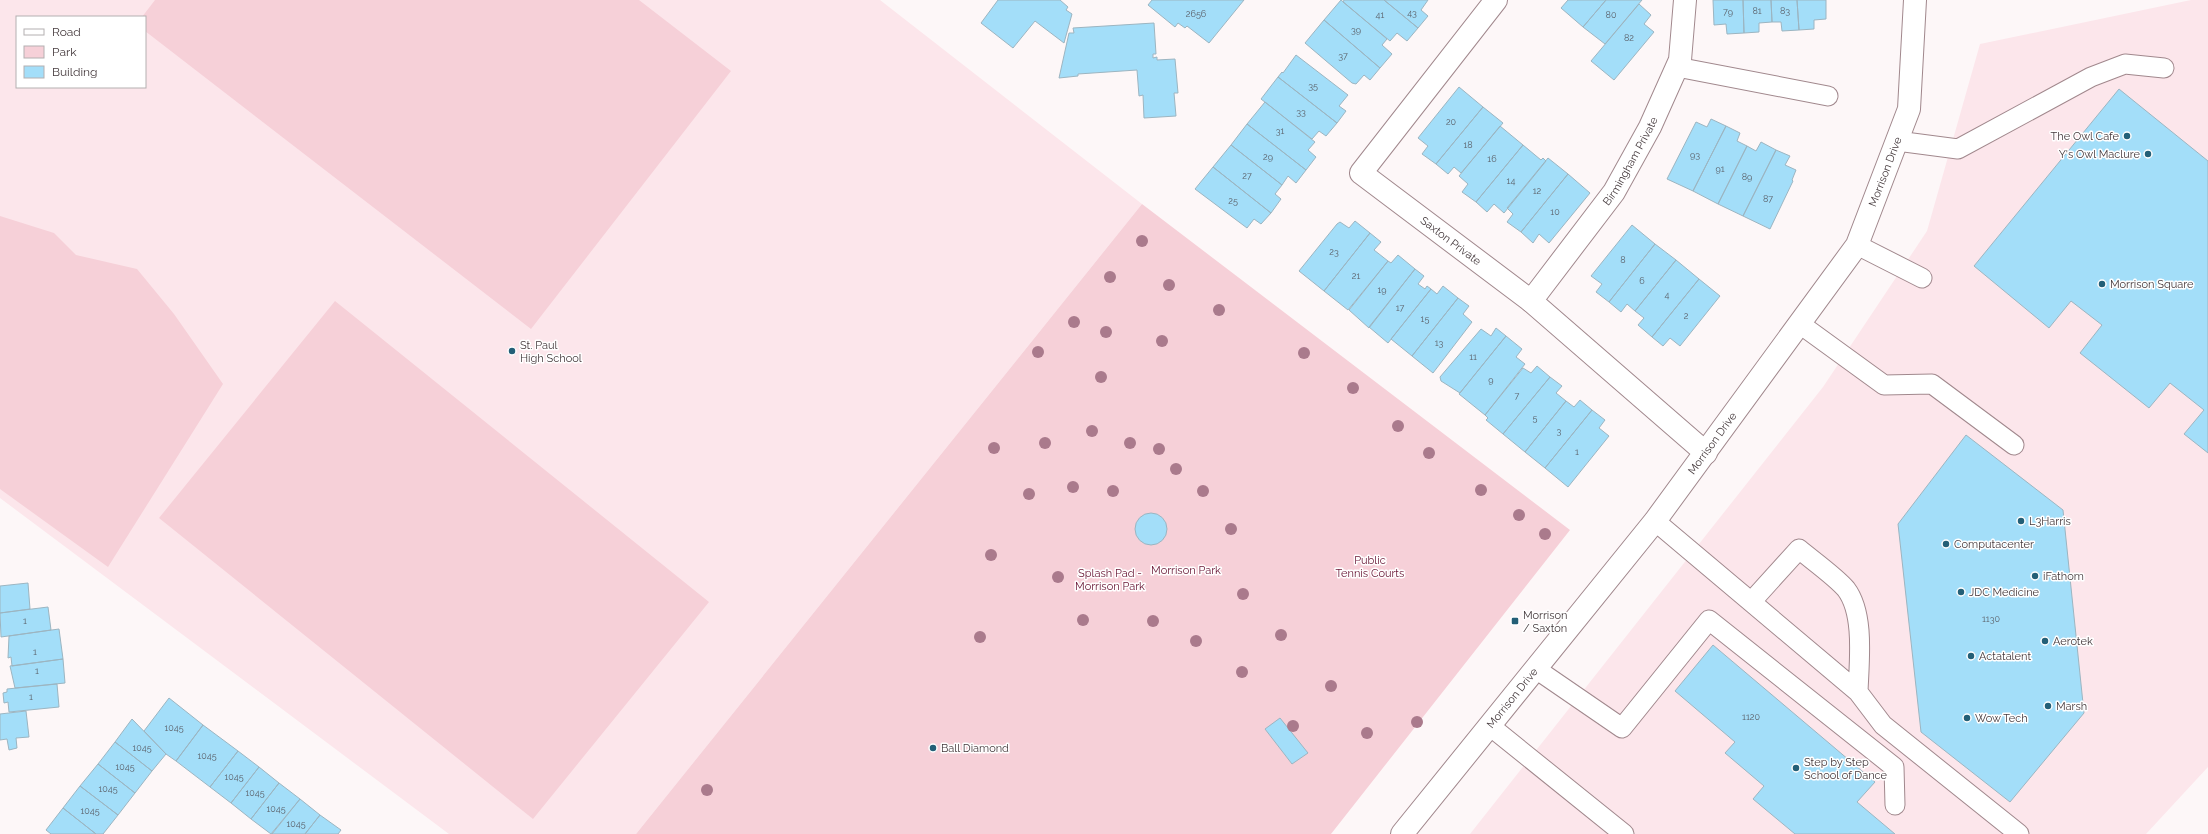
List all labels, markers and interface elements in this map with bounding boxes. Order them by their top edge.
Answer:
house number: 81 [1752,6,1762,16]
house number: 83 [1780,6,1790,16]
house number: 79 [1723,7,1733,17]
house number: 43 [1407,8,1417,18]
house number: 2656 [1186,9,1207,19]
house number: 41 [1376,10,1385,20]
house number: 80 [1606,10,1617,20]
legend [16,16,146,88]
text: Road [52,25,81,39]
house number: 39 [1351,25,1361,35]
house number: 82 [1624,33,1634,43]
text: Park [52,45,77,59]
house number: 37 [1338,51,1348,61]
text: Building [52,65,98,79]
house number: 35 [1308,81,1318,91]
house number: 33 [1296,107,1306,117]
street label: Birmingham Private [1600,114,1660,208]
house number: 20 [1446,117,1457,127]
house number: 31 [1276,126,1284,136]
place label: The Owl Cafe [2051,130,2120,143]
marker: The Owl Cafe [2122,131,2132,141]
street label: Morrison Drive [1866,134,1904,208]
house number: 18 [1463,140,1473,150]
place label: Y's Owl Maclure [2059,148,2141,161]
marker: Y's Owl Maclure [2143,149,2153,159]
house number: 93 [1690,150,1700,160]
house number: 29 [1263,152,1273,162]
house number: 16 [1487,154,1497,164]
house number: 91 [1715,164,1725,174]
house number: 27 [1242,171,1252,181]
house number: 89 [1742,172,1752,182]
house number: 14 [1507,176,1515,186]
house number: 12 [1533,186,1542,196]
house number: 87 [1763,194,1773,204]
house number: 25 [1228,196,1238,206]
house number: 10 [1550,207,1560,217]
street label: Saxton Private [1418,214,1484,268]
house number: 23 [1329,247,1339,257]
house number: 8 [1620,255,1626,265]
house number: 21 [1352,271,1360,281]
house number: 6 [1639,276,1645,286]
place label: Morrison Square [2110,278,2194,291]
marker: Morrison Square [2097,279,2107,289]
house number: 19 [1377,285,1387,295]
house number: 4 [1665,290,1670,300]
house number: 17 [1396,303,1404,313]
house number: 2 [1684,311,1689,321]
house number: 15 [1421,314,1429,324]
house number: 13 [1435,338,1444,348]
place label: St. Paul High School [520,339,582,365]
marker: St. Paul High School [507,346,517,356]
house number: 11 [1469,352,1477,362]
house number: 9 [1488,375,1494,385]
house number: 7 [1515,391,1520,401]
street label: Morrison Drive [1685,409,1739,477]
house number: 5 [1533,413,1538,423]
house number: 3 [1557,426,1562,436]
house number: 1 [1575,447,1579,457]
place label: L3Harris [2029,515,2071,528]
marker: L3Harris [2016,516,2026,526]
place label: Computacenter [1954,538,2034,551]
marker: Computacenter [1941,539,1951,549]
park label: Public Tennis Courts [1336,554,1404,580]
park label: Morrison Park [1151,564,1221,577]
park label: Splash Pad - Morrison Park [1075,567,1145,593]
place label: iFathom [2043,570,2084,583]
marker: iFathom [2030,571,2040,581]
place label: JDC Medicine [1969,586,2040,599]
marker: JDC Medicine [1956,587,1966,597]
place label: Morrison / Saxton [1523,609,1568,635]
house number: 1130 [1982,614,2000,624]
house number: 1 [23,616,27,626]
marker: Morrison / Saxton [1510,616,1520,626]
place label: Aerotek [2053,635,2093,648]
marker: Aerotek [2040,636,2050,646]
house number: 1 [33,647,37,657]
place label: Actatalent [1979,650,2031,663]
marker: Actatalent [1966,651,1976,661]
street label: Morrison Drive [1484,665,1541,731]
house number: 1 [35,666,39,676]
house number: 1 [29,692,33,702]
place label: Marsh [2056,700,2087,713]
marker: Marsh [2043,701,2053,711]
house number: 1120 [1742,712,1760,722]
place label: Wow Tech [1975,712,2028,725]
marker: Wow Tech [1962,713,1972,723]
house number: 1045 [164,723,184,733]
place label: Ball Diamond [941,742,1009,755]
house number: 1045 [132,743,152,753]
marker: Ball Diamond [928,743,938,753]
house number: 1045 [197,751,217,761]
place label: Step by Step School of Dance [1804,756,1888,782]
house number: 1045 [115,762,135,772]
marker: Step by Step School of Dance [1791,763,1801,773]
house number: 1045 [224,772,244,782]
house number: 1045 [98,784,118,794]
house number: 1045 [245,788,265,798]
house number: 1045 [266,804,286,814]
house number: 1045 [80,806,100,816]
house number: 1045 [286,819,306,829]

